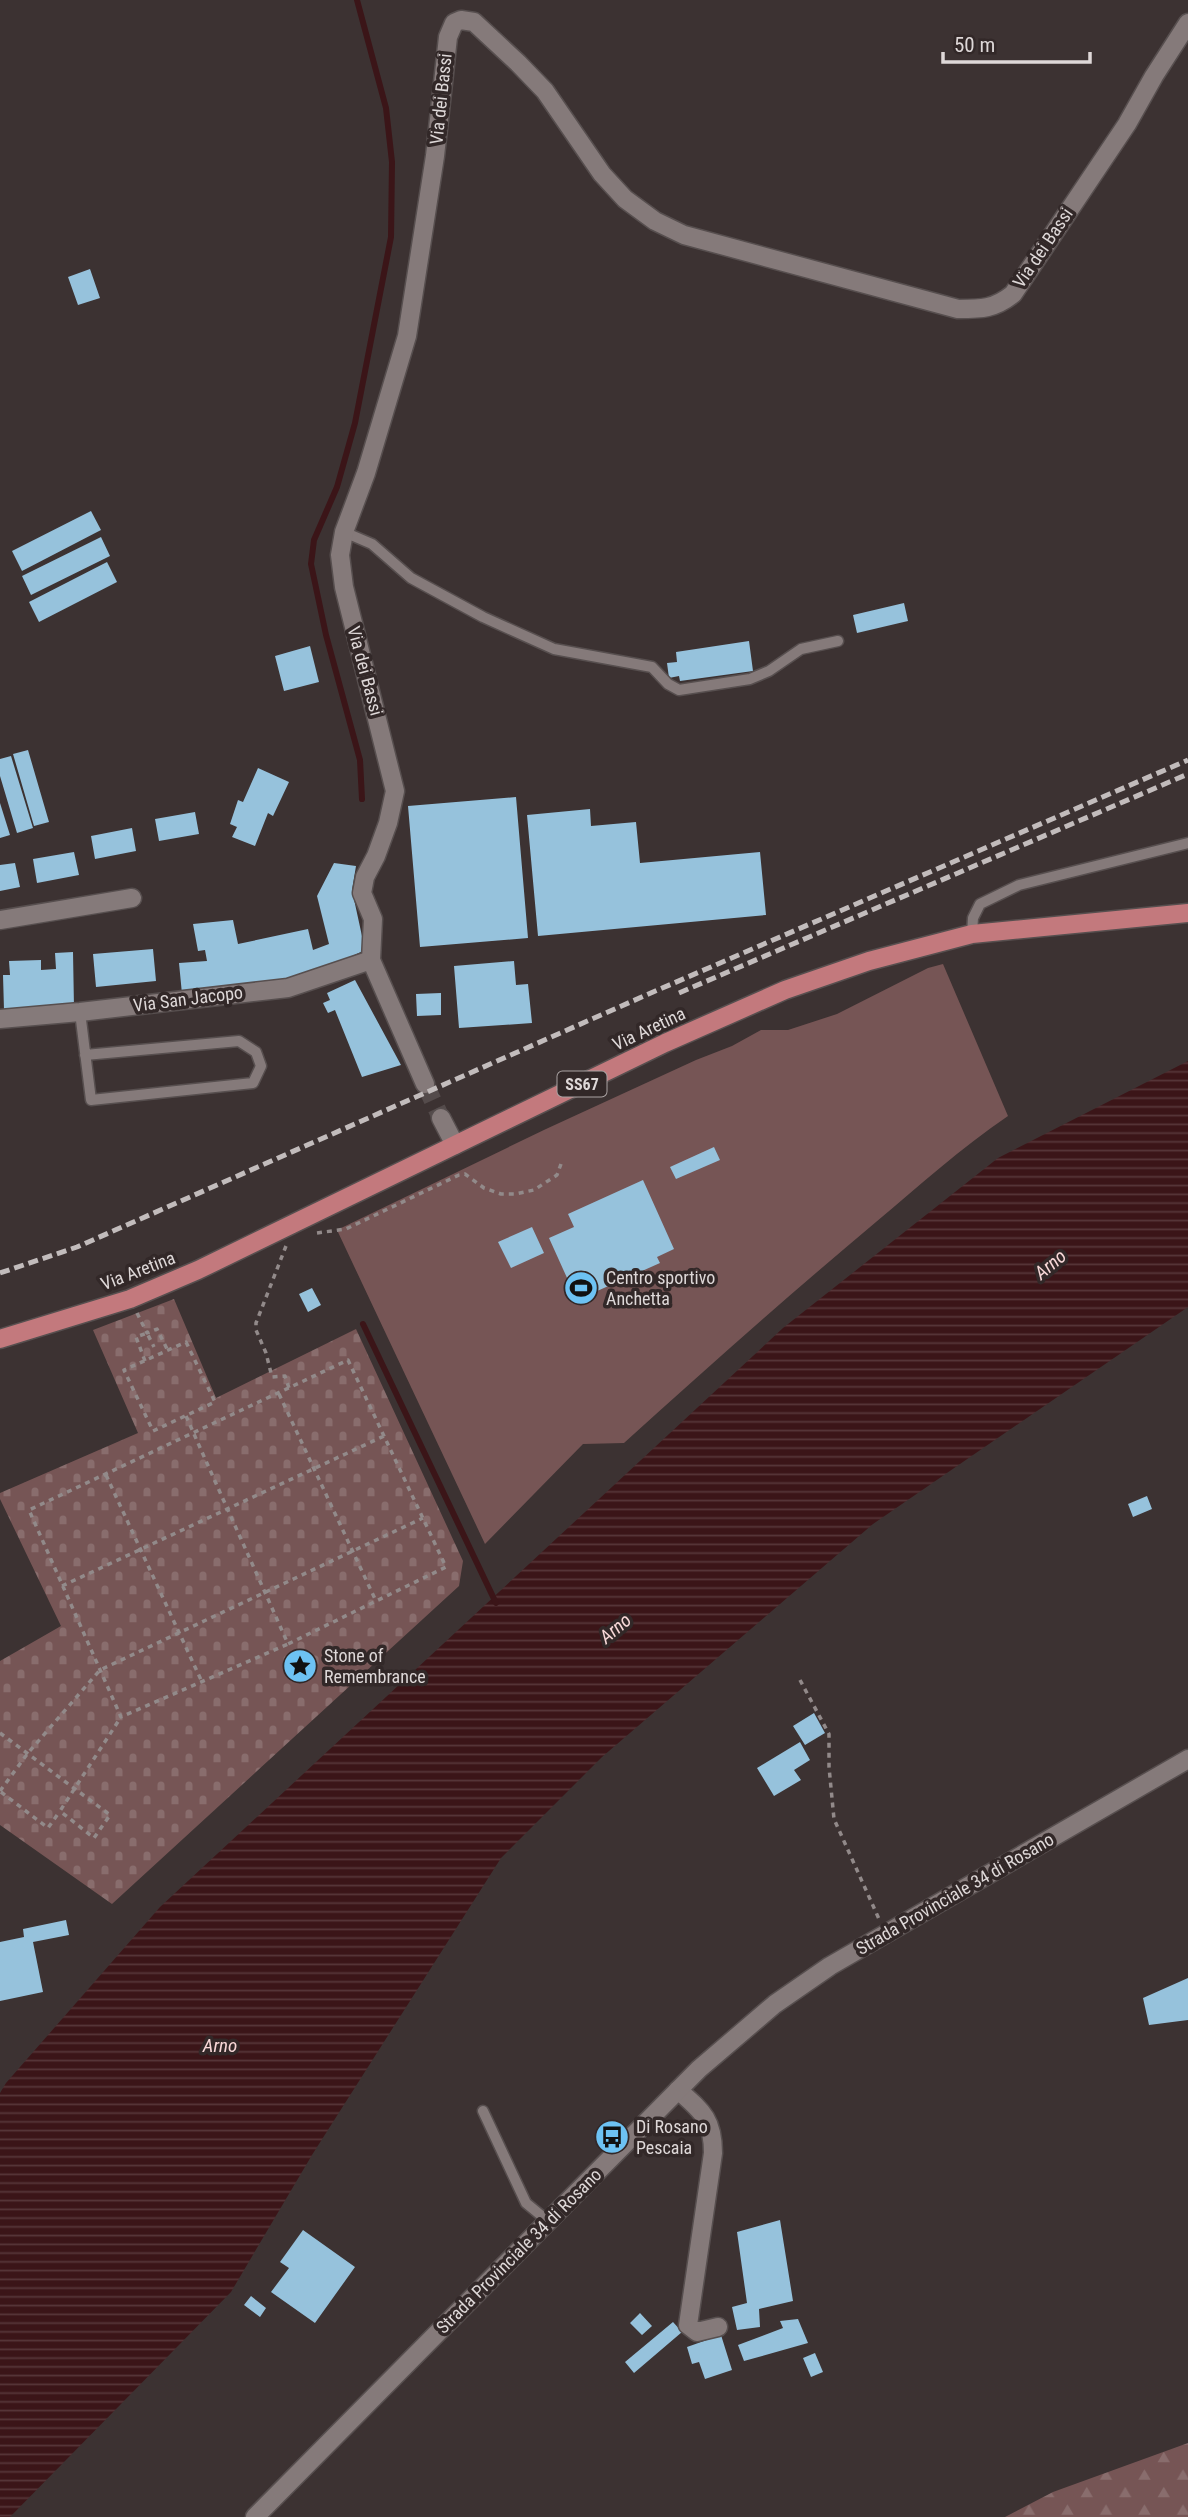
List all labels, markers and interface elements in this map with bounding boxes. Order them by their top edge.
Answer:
scale bar [943,21,1090,65]
text: 50 m [954,33,995,57]
street label: Via dei Bassi [425,52,456,146]
street label: Via dei Bassi [1008,204,1077,292]
street label: Via dei Bassi [343,624,387,718]
street label: Via San Jacopo [132,981,244,1016]
street label: Via Aretina [609,1003,689,1055]
road number: SS67 [558,1072,606,1096]
water label: Arno [1029,1245,1071,1285]
street label: Via Aretina [98,1247,178,1294]
place label: Centro sportivo Anchetta [606,1267,715,1309]
sports icon: Centro sportivo Anchetta [562,1269,600,1307]
water label: Arno [594,1609,636,1649]
place label: Stone of Remembrance [324,1645,426,1687]
place icon: Stone of Remembrance [281,1647,319,1685]
street label: Strada Provinciale 34 di Rosano [852,1828,1057,1959]
water label: Arno [202,2034,237,2057]
place label: Di Rosano Pescaia [636,2116,708,2158]
bus stop icon: Di Rosano Pescaia [593,2118,631,2156]
street label: Strada Provinciale 34 di Rosano [432,2164,606,2338]

